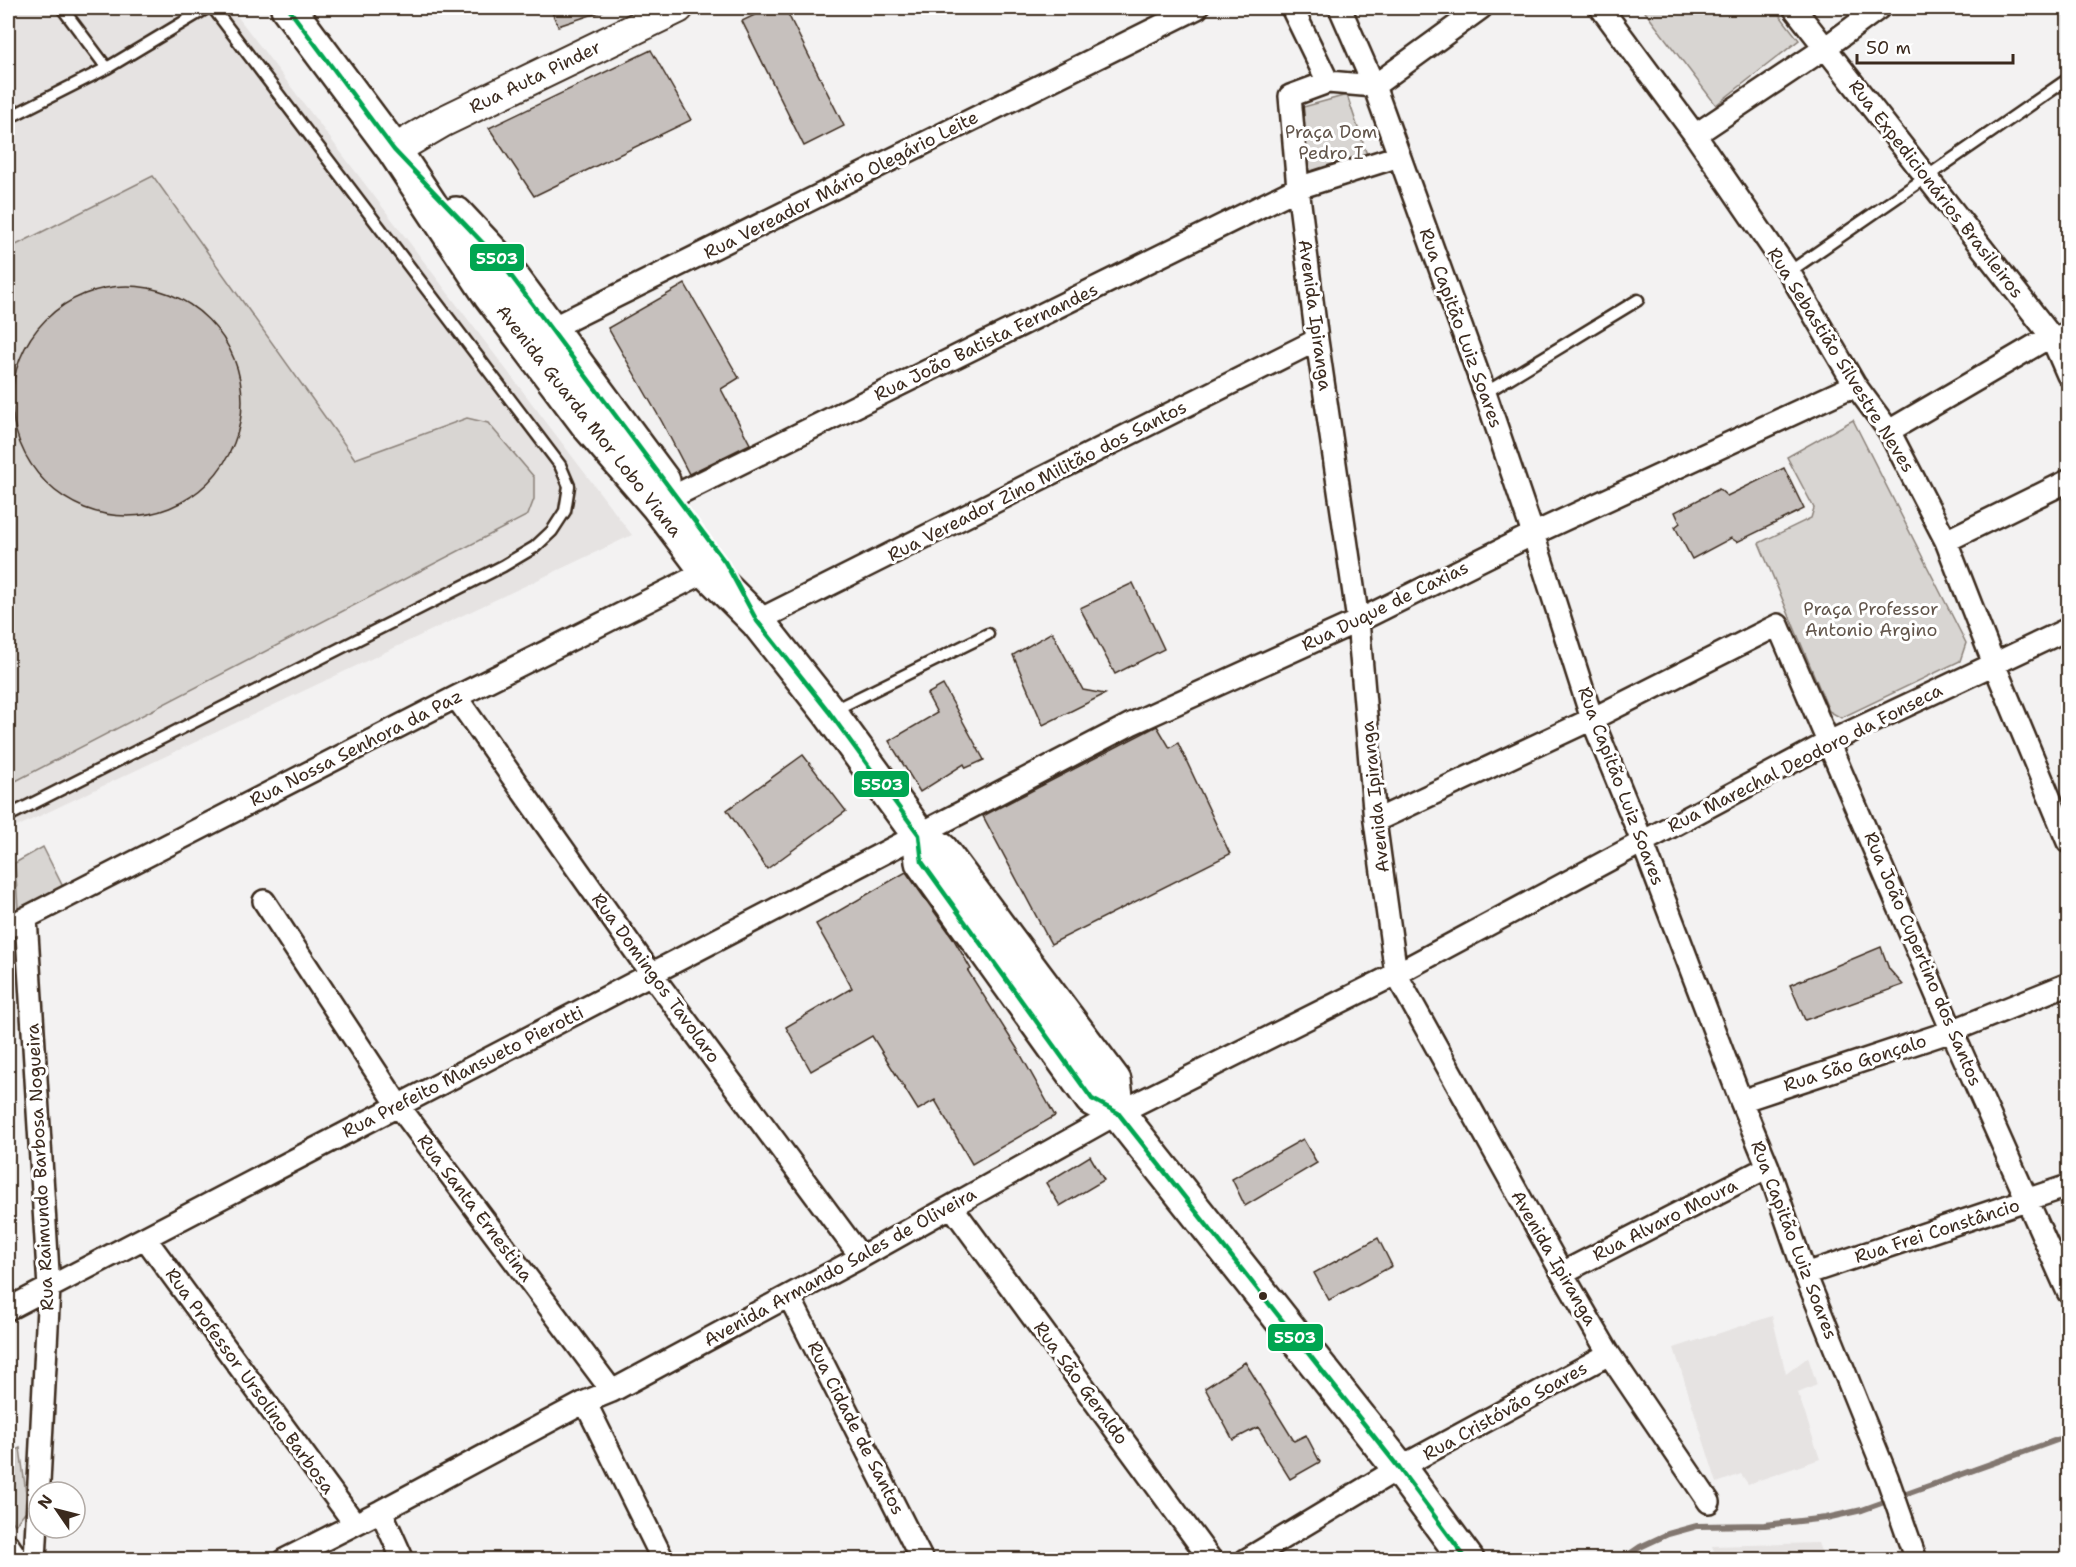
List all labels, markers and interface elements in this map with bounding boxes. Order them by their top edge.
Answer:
scale bar [1857,27,2013,65]
street label: Rua Auta Pinder [465,35,605,119]
text: 50 m [1866,36,1911,60]
street label: Rua Expedicionários Brasileiros [1843,75,2029,303]
street label: Rua Vereador Mário Olegário Leite [700,105,982,265]
park label: Praça Dom Pedro I [1285,120,1377,165]
street label: Rua Capitão Luiz Soares [1414,225,1508,431]
street label: Avenida Ipiranga [1293,238,1337,392]
line badge: 5503 [469,243,525,272]
street label: Rua Sebastião Silvestre Neves [1762,243,1920,477]
text: 5503 [476,248,518,269]
street label: Rua João Batista Fernandes [870,277,1102,407]
street label: Avenida Guarda Mor Lobo Viana [491,300,687,542]
street label: Rua Vereador Zino Militão dos Santos [883,395,1191,567]
street label: Rua Duque de Caxias [1298,555,1472,657]
park label: Praça Professor Antonio Argino [1803,597,1939,642]
street label: Rua Marechal Deodoro da Fonseca [1664,678,1946,838]
street label: Rua Capitão Luiz Soares [1572,683,1670,889]
street label: Rua Nossa Senhora da Paz [246,684,466,812]
street label: Avenida Ipiranga [1355,720,1395,874]
line badge: 5503 [853,770,910,798]
text: 5503 [861,774,903,795]
street label: Rua João Cupertino dos Santos [1858,828,1988,1090]
street label: Rua Domingos Tavolaro [586,888,726,1068]
street label: Rua Prefeito Mansueto Pierotti [338,1000,588,1144]
street label: Rua Raimundo Barbosa Nogueira [20,1023,60,1311]
street label: Rua São Gonçalo [1780,1029,1930,1097]
street label: Rua Santa Ernestina [412,1130,538,1286]
street label: Rua Capitão Luiz Soares [1745,1137,1843,1343]
street label: Rua Alvaro Moura [1589,1173,1741,1267]
street label: Avenida Armando Sales de Oliveira [699,1182,981,1352]
street label: Avenida Ipiranga [1506,1186,1602,1330]
street label: Rua Frei Constâncio [1851,1193,2023,1269]
street label: Rua Professor Ursolino Barbosa [160,1263,340,1499]
unlabelled marker [1257,1290,1269,1302]
street label: Rua São Geraldo [1028,1317,1134,1449]
line badge: 5503 [1267,1323,1324,1352]
text: 5503 [1274,1327,1316,1348]
street label: Rua Cidade de Santos [802,1337,910,1519]
street label: Rua Cristóvão Soares [1419,1356,1591,1466]
north arrow [27,1480,87,1540]
text: N [33,1490,57,1513]

